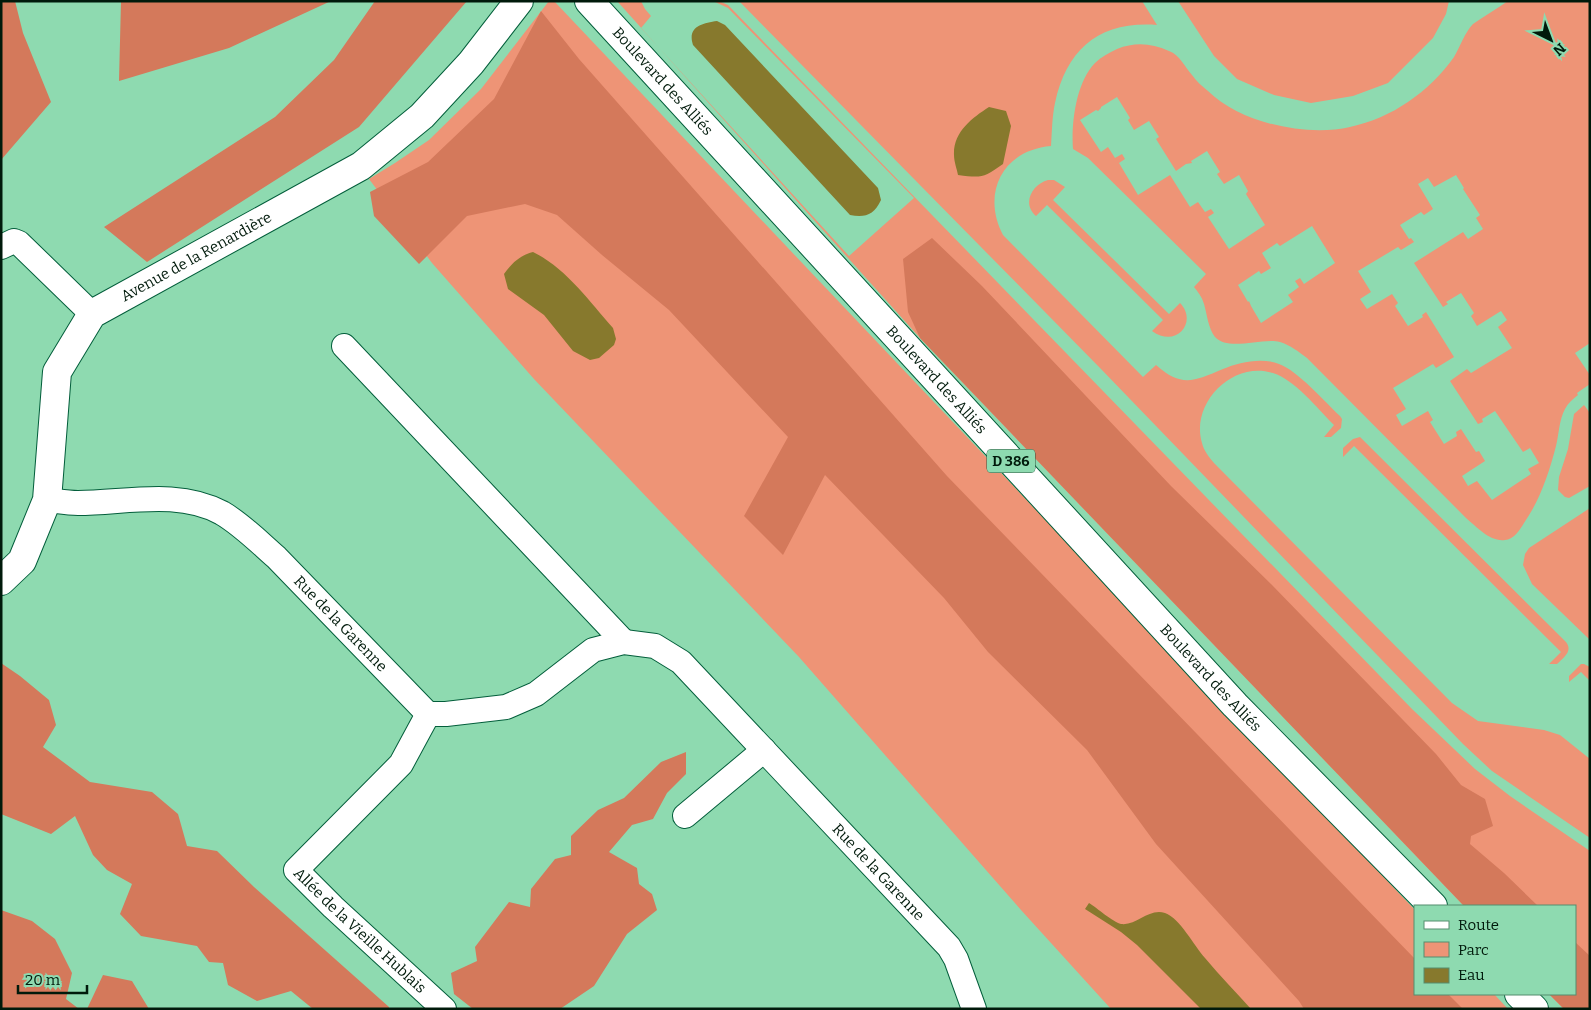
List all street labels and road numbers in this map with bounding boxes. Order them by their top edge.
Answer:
street label: Boulevard des Alliés [609,24,717,139]
street label: Avenue de la Renardière [118,208,275,305]
street label: Boulevard des Alliés [883,322,990,437]
road number: D 386 [987,450,1035,472]
street label: Rue de la Garenne [290,572,391,675]
street label: Boulevard des Alliés [1156,620,1265,735]
street label: Rue de la Garenne [829,820,928,924]
street label: Allée de la Vieille Hublais [290,864,430,997]

